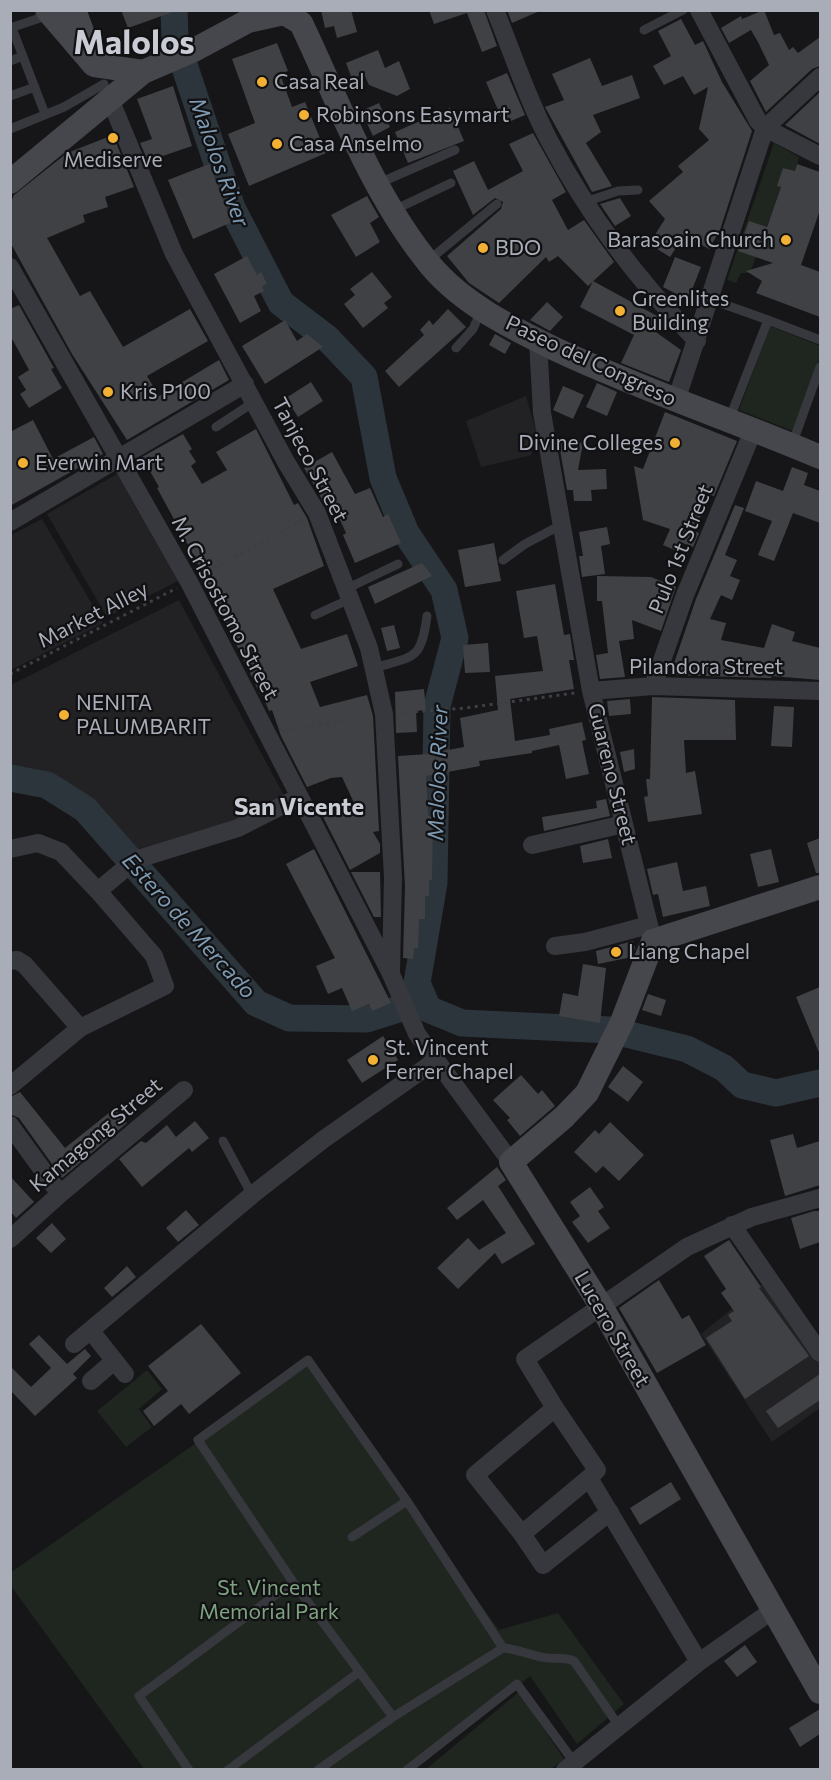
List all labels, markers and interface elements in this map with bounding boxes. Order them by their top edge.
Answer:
district label: Malolos [73,23,195,63]
place label: Casa Real [274,69,365,95]
marker: Casa Real [255,75,269,89]
water label: Malolos River [183,94,255,230]
place label: Robinsons Easymart [316,102,509,128]
marker: Robinsons Easymart [297,108,311,122]
marker: Mediserve [106,131,120,145]
place label: Casa Anselmo [289,131,422,157]
marker: Casa Anselmo [270,137,284,151]
place label: Mediserve [63,147,163,173]
place label: Barasoain Church [607,227,774,253]
marker: Barasoain Church [779,233,793,247]
place label: BDO [495,235,541,261]
marker: BDO [476,241,490,255]
place label: Greenlites Building [632,286,729,336]
marker: Greenlites Building [613,304,627,318]
street label: Paseo del Congreso [502,310,680,412]
place label: Kris P100 [120,379,211,405]
marker: Kris P100 [101,385,115,399]
street label: Tanjeco Street [267,393,353,527]
place label: Divine Colleges [518,430,663,456]
marker: Divine Colleges [668,436,682,450]
place label: Everwin Mart [35,450,163,476]
marker: Everwin Mart [16,456,30,470]
street label: Pulo 1st Street [644,481,718,617]
street label: M. Crisostomo Street [166,512,284,704]
street label: Market Alley [34,576,152,654]
street label: Pilandora Street [629,654,783,680]
place label: NENITA PALUMBARIT [76,690,211,740]
street label: Guareno Street [582,701,642,847]
water label: Malolos River [422,705,454,841]
marker: NENITA PALUMBARIT [57,708,71,722]
district label: San Vicente [234,793,364,821]
water label: Estero de Mercado [117,848,261,1004]
place label: Liang Chapel [628,939,750,965]
marker: Liang Chapel [609,945,623,959]
place label: St. Vincent Ferrer Chapel [385,1035,514,1085]
marker: St. Vincent Ferrer Chapel [366,1053,380,1067]
street label: Kamagong Street [25,1072,167,1198]
street label: Lucero Street [569,1267,655,1391]
park label: St. Vincent Memorial Park [199,1575,339,1625]

